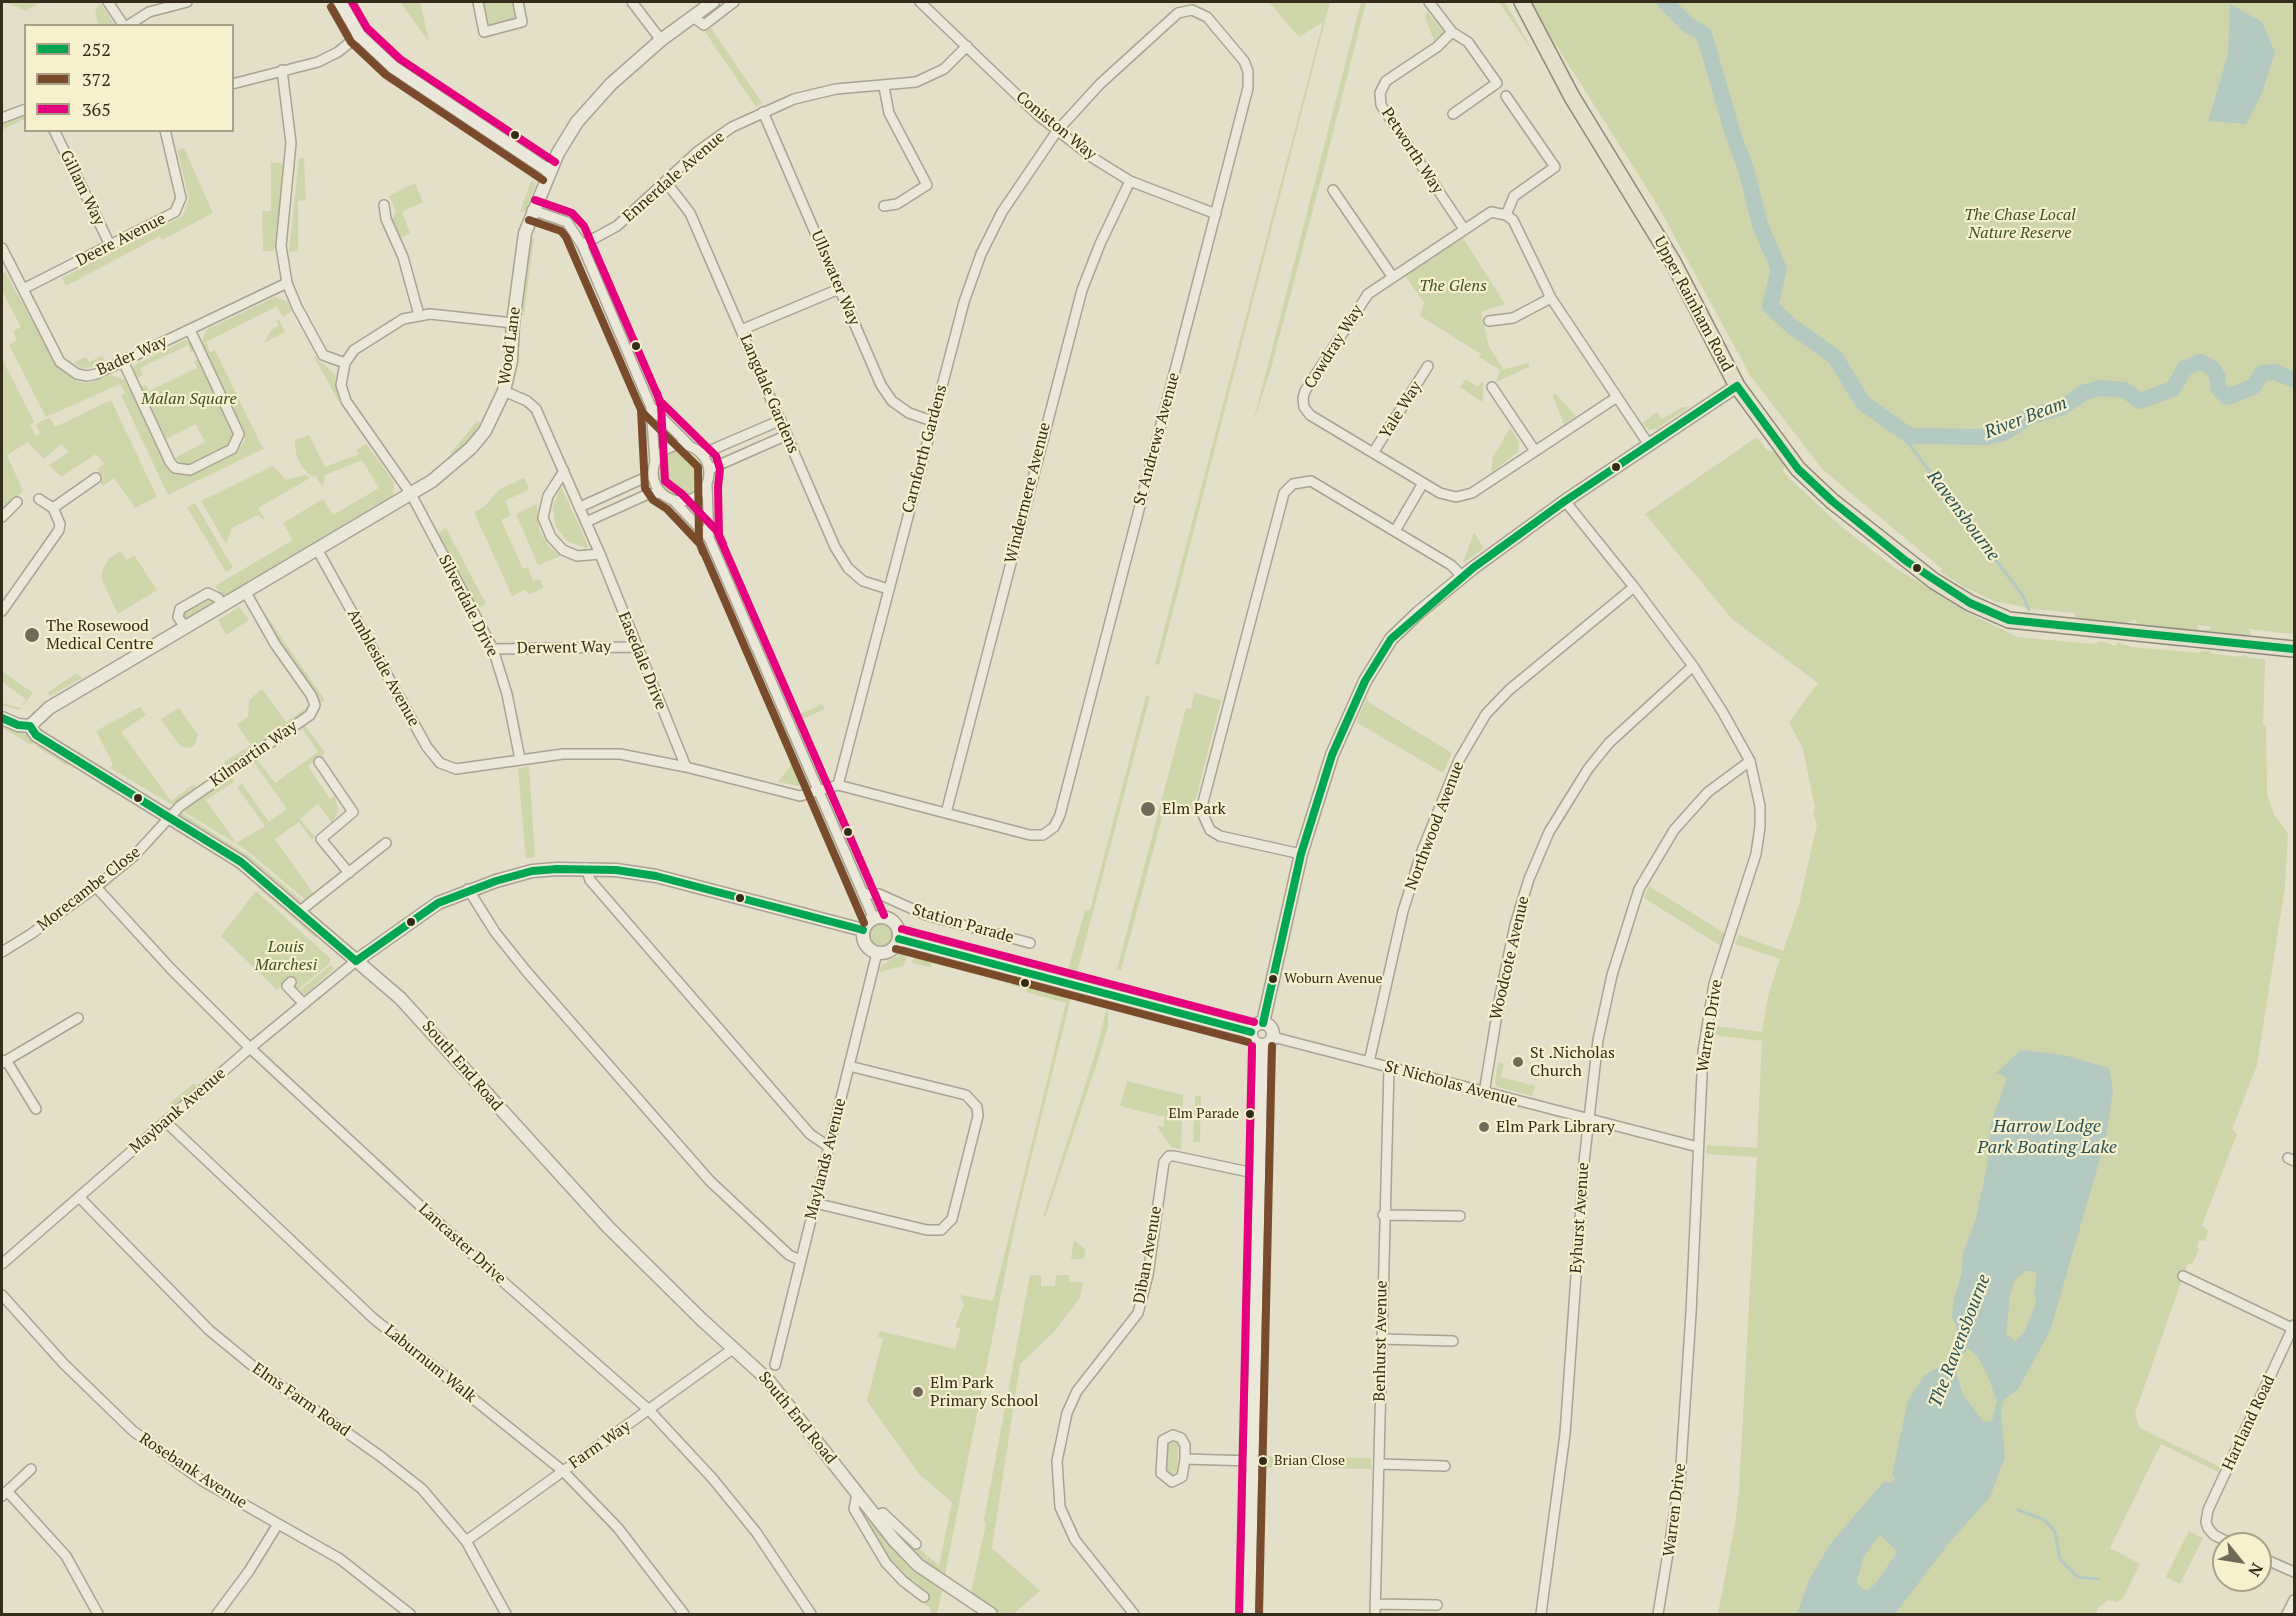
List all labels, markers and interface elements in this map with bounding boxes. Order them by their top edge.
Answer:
legend [24,24,234,132]
text: 252 [82,37,111,61]
text: 372 [82,67,111,91]
street label: Coniston Way [1012,88,1100,164]
text: 365 [82,97,111,121]
street label: Petworth Way [1377,104,1447,198]
street label: Ennerdale Avenue [619,128,729,226]
unlabelled marker [509,129,521,141]
street label: Gillam Way [56,147,108,229]
park label: The Chase Local Nature Reserve [1964,205,2076,243]
street label: Deere Avenue [73,209,169,271]
street label: Ullswater Way [806,228,864,328]
street label: Upper Rainham Road [1649,233,1737,375]
park label: The Glens [1419,276,1487,296]
street label: Cowdray Way [1301,301,1367,393]
street label: Wood Lane [495,306,525,386]
street label: Bader Way [94,332,170,380]
street label: Langdale Gardens [735,332,803,456]
unlabelled marker [630,340,642,352]
street label: St Andrews Avenue [1130,370,1184,508]
street label: Yale Way [1376,378,1426,442]
street label: Carnforth Gardens [899,383,951,515]
park label: Malan Square [141,389,237,409]
water label: River Beam [1982,392,2070,444]
street label: Windermere Avenue [1001,420,1055,566]
unlabelled marker [1610,461,1622,473]
water label: Ravensbourne [1922,467,2004,565]
street label: Silverdale Drive [434,552,502,660]
unlabelled marker [1911,562,1923,574]
street label: Ambleside Avenue [343,606,423,730]
street label: Easedale Drive [614,609,670,713]
place label: The Rosewood Medical Centre [46,616,153,654]
marker: The Rosewood Medical Centre [23,626,41,644]
street label: Derwent Way [517,638,611,658]
street label: Kilmartin Way [207,717,301,791]
street label: Northwood Avenue [1402,759,1468,893]
unlabelled marker [132,792,144,804]
place label: Elm Park [1162,799,1226,819]
marker: Elm Park [1139,800,1157,818]
unlabelled marker [842,826,854,838]
street label: Morecambe Close [34,843,144,935]
unlabelled marker [734,892,746,904]
street label: Woodcote Avenue [1486,894,1534,1022]
street label: Station Parade [910,900,1016,948]
unlabelled marker [405,916,417,928]
park label: Louis Marchesi [255,937,317,975]
place label: Woburn Avenue [1284,971,1383,987]
marker: Woburn Avenue [1267,973,1279,985]
unlabelled marker [1019,977,1031,989]
street label: Warren Drive [1693,978,1727,1074]
street label: South End Road [418,1017,506,1115]
place label: St .Nicholas Church [1530,1043,1615,1081]
marker: St .Nicholas Church [1511,1055,1525,1069]
street label: St Nicholas Avenue [1382,1057,1520,1111]
street label: Maybank Avenue [126,1064,230,1158]
street label: Maylands Avenue [802,1096,850,1222]
place label: Elm Parade [1168,1106,1239,1122]
marker: Elm Parade [1244,1108,1256,1120]
water label: Harrow Lodge Park Boating Lake [1977,1116,2117,1158]
place label: Elm Park Library [1496,1117,1615,1137]
marker: Elm Park Library [1477,1120,1491,1134]
street label: Eyhurst Avenue [1567,1162,1593,1274]
street label: Lancaster Drive [414,1200,510,1288]
street label: Diban Avenue [1130,1205,1166,1305]
water label: The Ravensbourne [1925,1271,1995,1411]
street label: Benhurst Avenue [1370,1280,1392,1402]
street label: Laburnum Walk [380,1321,480,1407]
street label: Elms Farm Road [248,1359,354,1441]
street label: South End Road [754,1368,840,1468]
street label: Hartland Road [2219,1372,2279,1474]
place label: Elm Park Primary School [930,1373,1039,1411]
marker: Elm Park Primary School [911,1385,925,1399]
street label: Farm Way [566,1417,634,1473]
street label: Rosebank Avenue [136,1429,250,1513]
place label: Brian Close [1274,1453,1345,1469]
marker: Brian Close [1257,1455,1269,1467]
street label: Warren Drive [1660,1462,1690,1558]
north arrow [2212,1532,2272,1592]
text: N [2243,1559,2268,1581]

